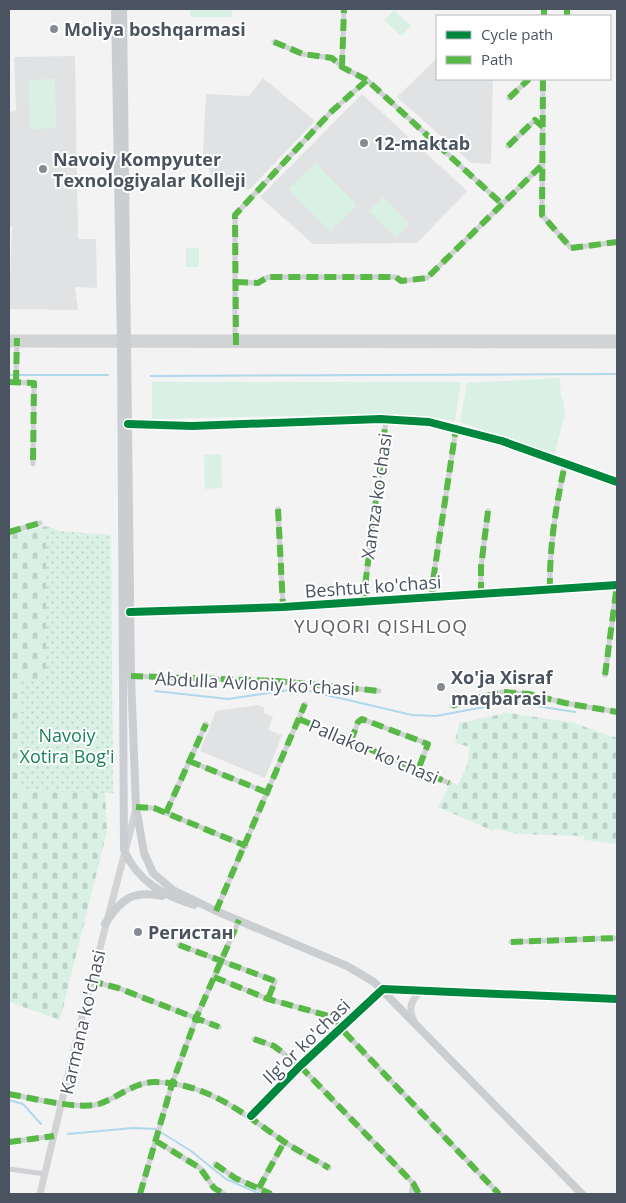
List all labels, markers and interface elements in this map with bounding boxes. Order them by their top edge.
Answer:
legend [436,15,611,80]
place label: Moliya boshqarmasi [64,17,246,41]
marker: Moliya boshqarmasi [48,23,60,35]
text: Cycle path [481,24,553,44]
text: Path [481,49,513,69]
place label: 12-maktab [374,131,470,155]
marker: 12-maktab [358,137,370,149]
place label: Navoiy Kompyuter Texnologiyalar Kolleji [53,147,246,192]
marker: Navoiy Kompyuter Texnologiyalar Kolleji [37,163,49,175]
street label: Xamza ko'chasi [355,431,397,561]
street label: Beshtut ko'chasi [304,569,442,603]
district label: YUQORI QISHLOQ [294,613,468,639]
place label: Xo'ja Xisraf maqbarasi [451,665,553,710]
street label: Abdulla Avloniy ko'chasi [154,666,356,700]
marker: Xo'ja Xisraf maqbarasi [435,681,447,693]
street label: Pallakor ko'chasi [305,713,443,789]
park label: Navoiy Xotira Bog'i [20,723,114,768]
place label: Регистан [148,920,234,944]
marker: Регистан [132,926,144,938]
street label: Karmana ko'chasi [54,947,110,1097]
street label: Ilg'or ko'chasi [257,993,355,1089]

